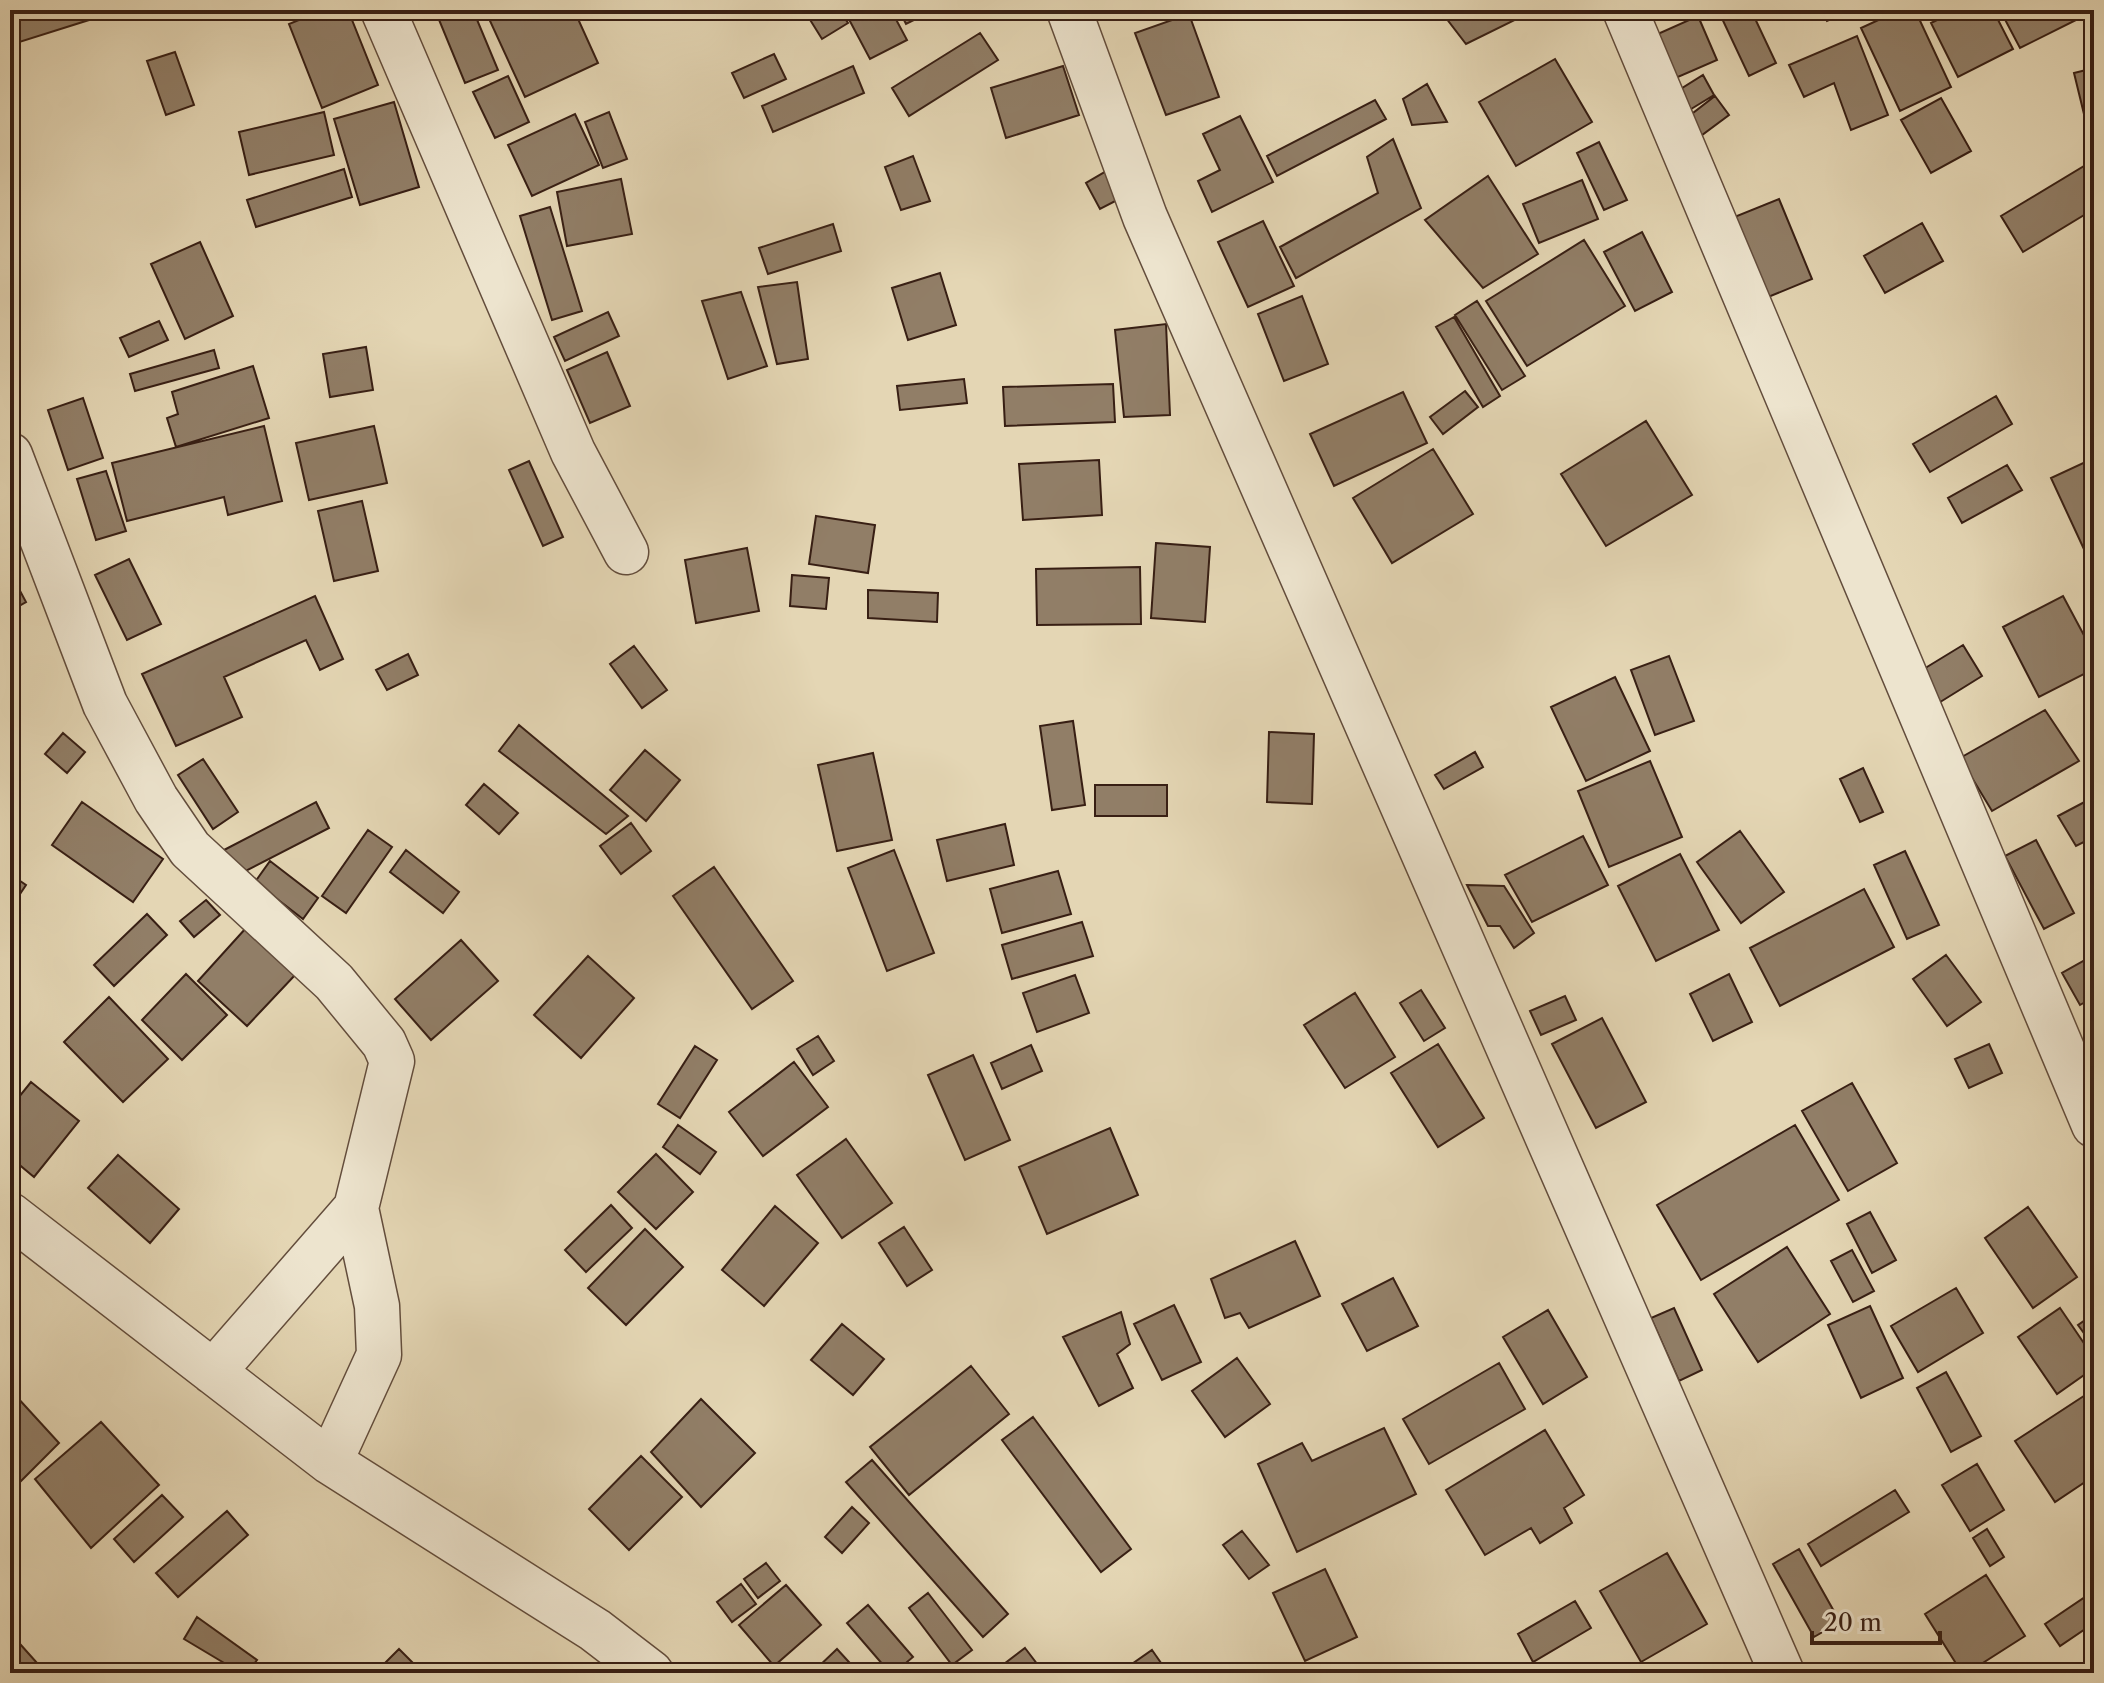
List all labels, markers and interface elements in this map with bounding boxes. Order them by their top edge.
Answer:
scale bar [1812,1595,1940,1645]
text: 20 m [1824,1608,1882,1637]

